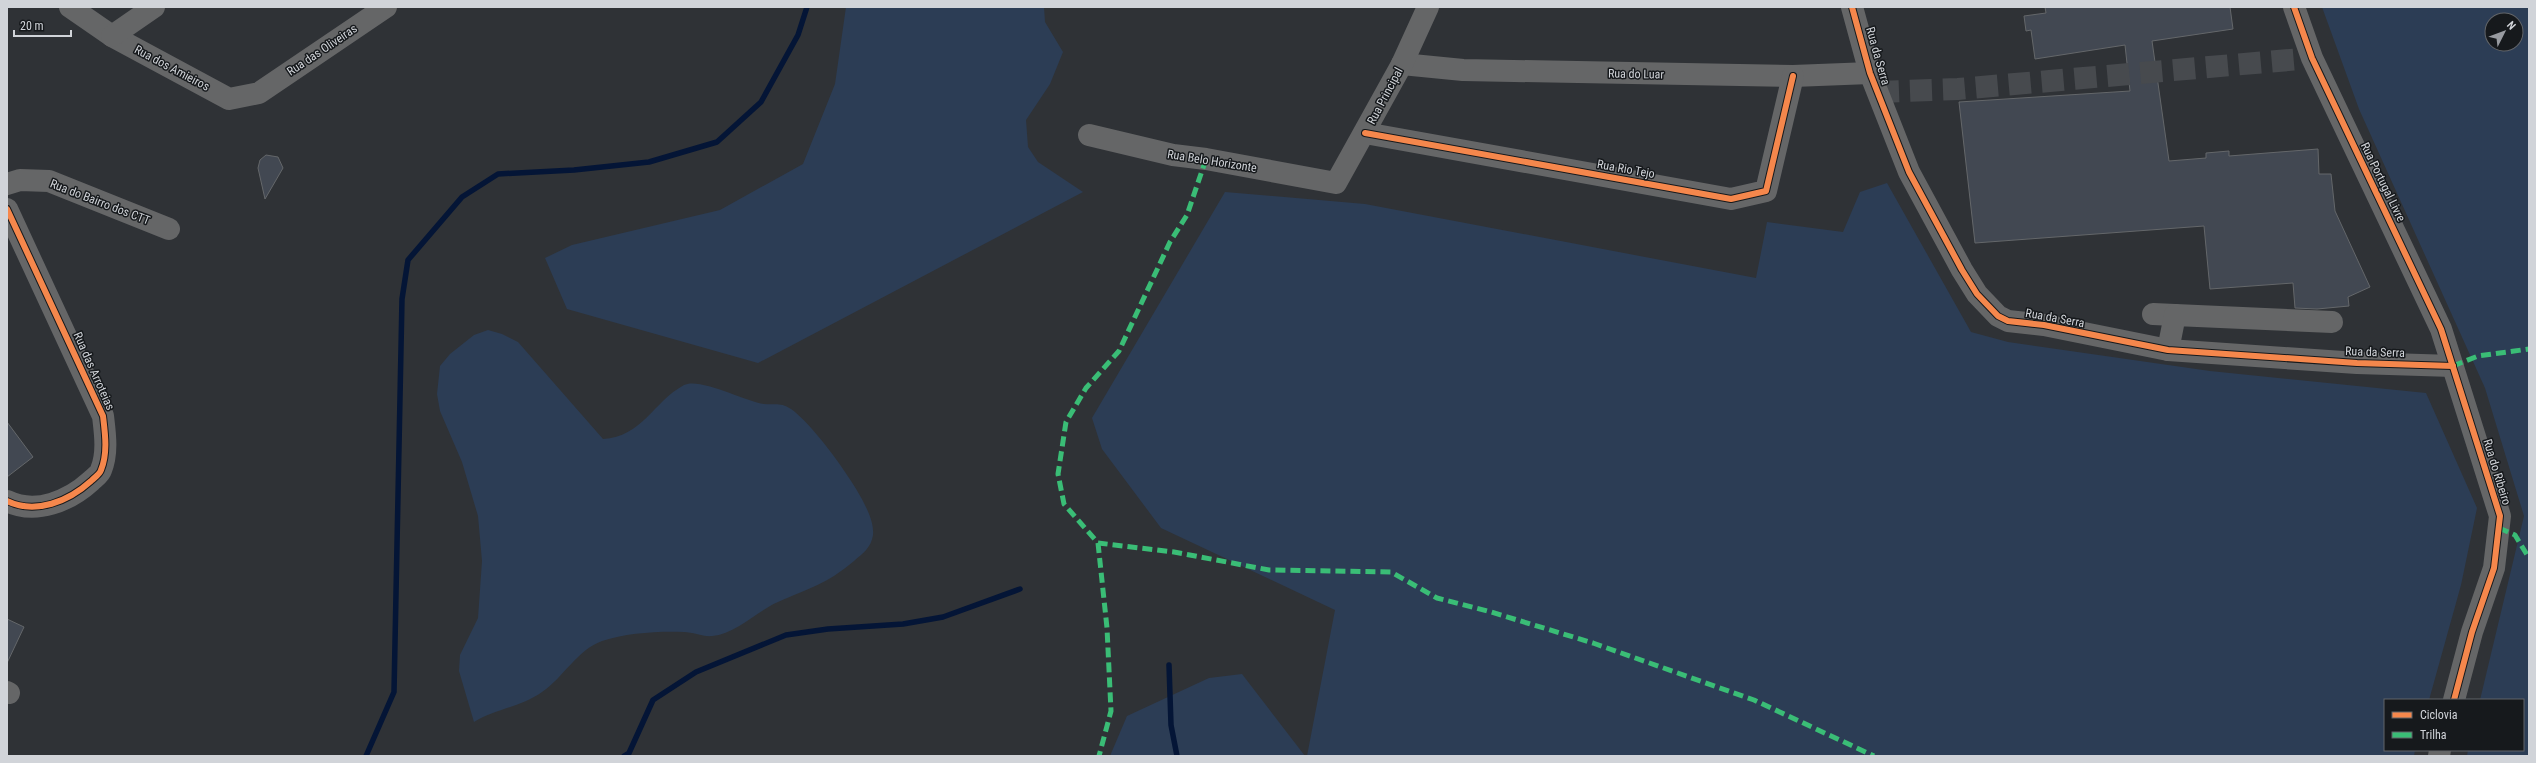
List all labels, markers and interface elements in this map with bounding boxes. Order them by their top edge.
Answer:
scale bar [14,12,71,38]
north arrow [2484,12,2524,52]
text: 20 m [20,19,44,33]
text: N [2504,19,2518,33]
street label: Rua das Oliveiras [284,21,360,79]
street label: Rua da Serra [1863,25,1893,87]
street label: Rua dos Amieiros [132,42,212,94]
street label: Rua Principal [1364,65,1406,127]
street label: Rua do Luar [1608,67,1664,81]
street label: Rua Portugal Livre [2358,140,2408,224]
street label: Rua Belo Horizonte [1166,147,1258,175]
street label: Rua Rio Tejo [1596,157,1656,181]
street label: Rua do Bairro dos CTT [48,176,152,228]
street label: Rua da Serra [2024,306,2086,330]
street label: Rua das Arroteias [71,330,117,412]
street label: Rua da Serra [2345,344,2405,360]
street label: Rua do Ribeiro [2480,437,2514,507]
legend [2384,699,2524,751]
text: Ciclovia [2420,708,2458,722]
text: Trilha [2420,728,2447,742]

